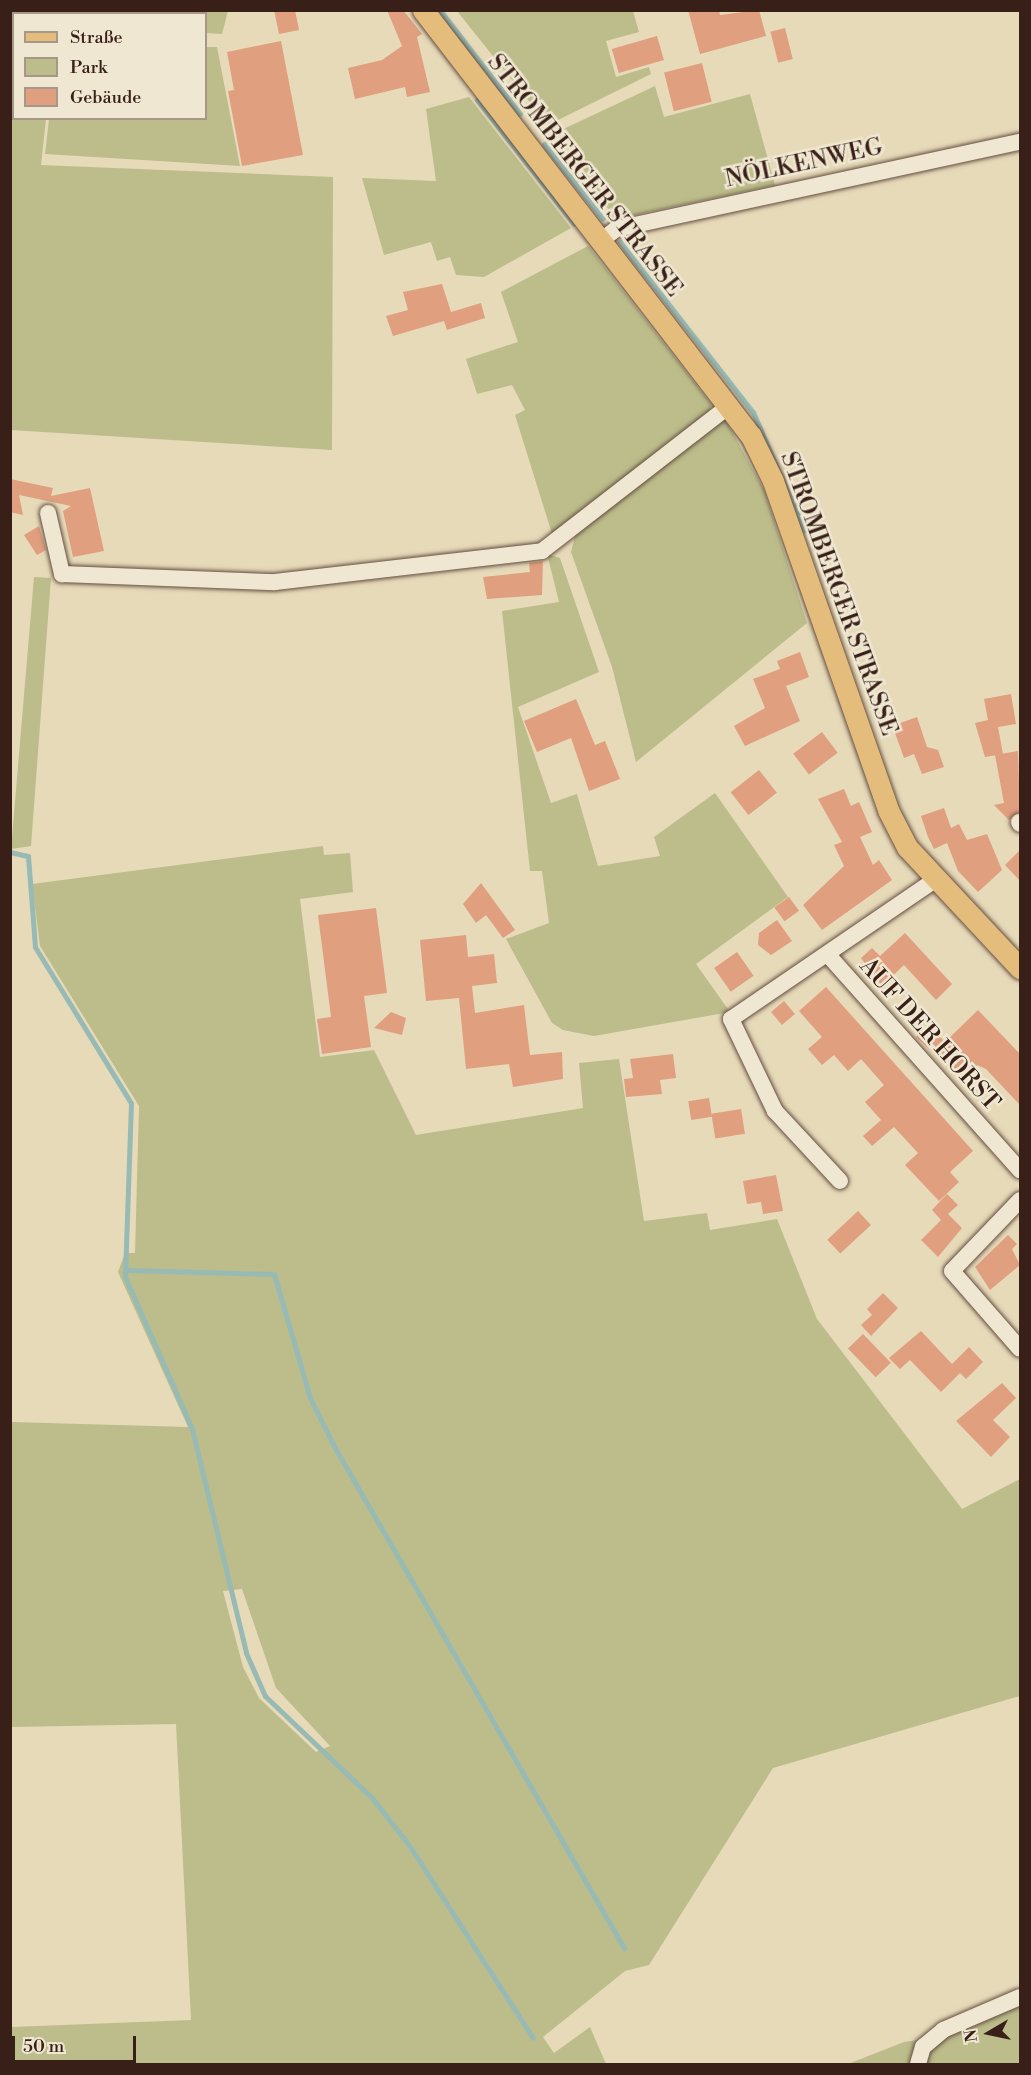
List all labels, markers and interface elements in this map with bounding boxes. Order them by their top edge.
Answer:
legend [12,12,207,120]
text: Straße [70,26,123,49]
street label: STROMBERGER STRASSE [480,49,688,303]
text: Park [70,56,107,79]
text: Gebäude [70,86,141,109]
street label: NÖLKENWEG [723,133,885,195]
street label: STROMBERGER STRASSE [773,448,903,740]
street label: AUF DER HORST [853,953,1005,1117]
north arrow [959,2003,1019,2063]
scale bar [15,2024,140,2062]
text: N [960,2028,982,2044]
text: 50 m [23,2035,64,2058]

